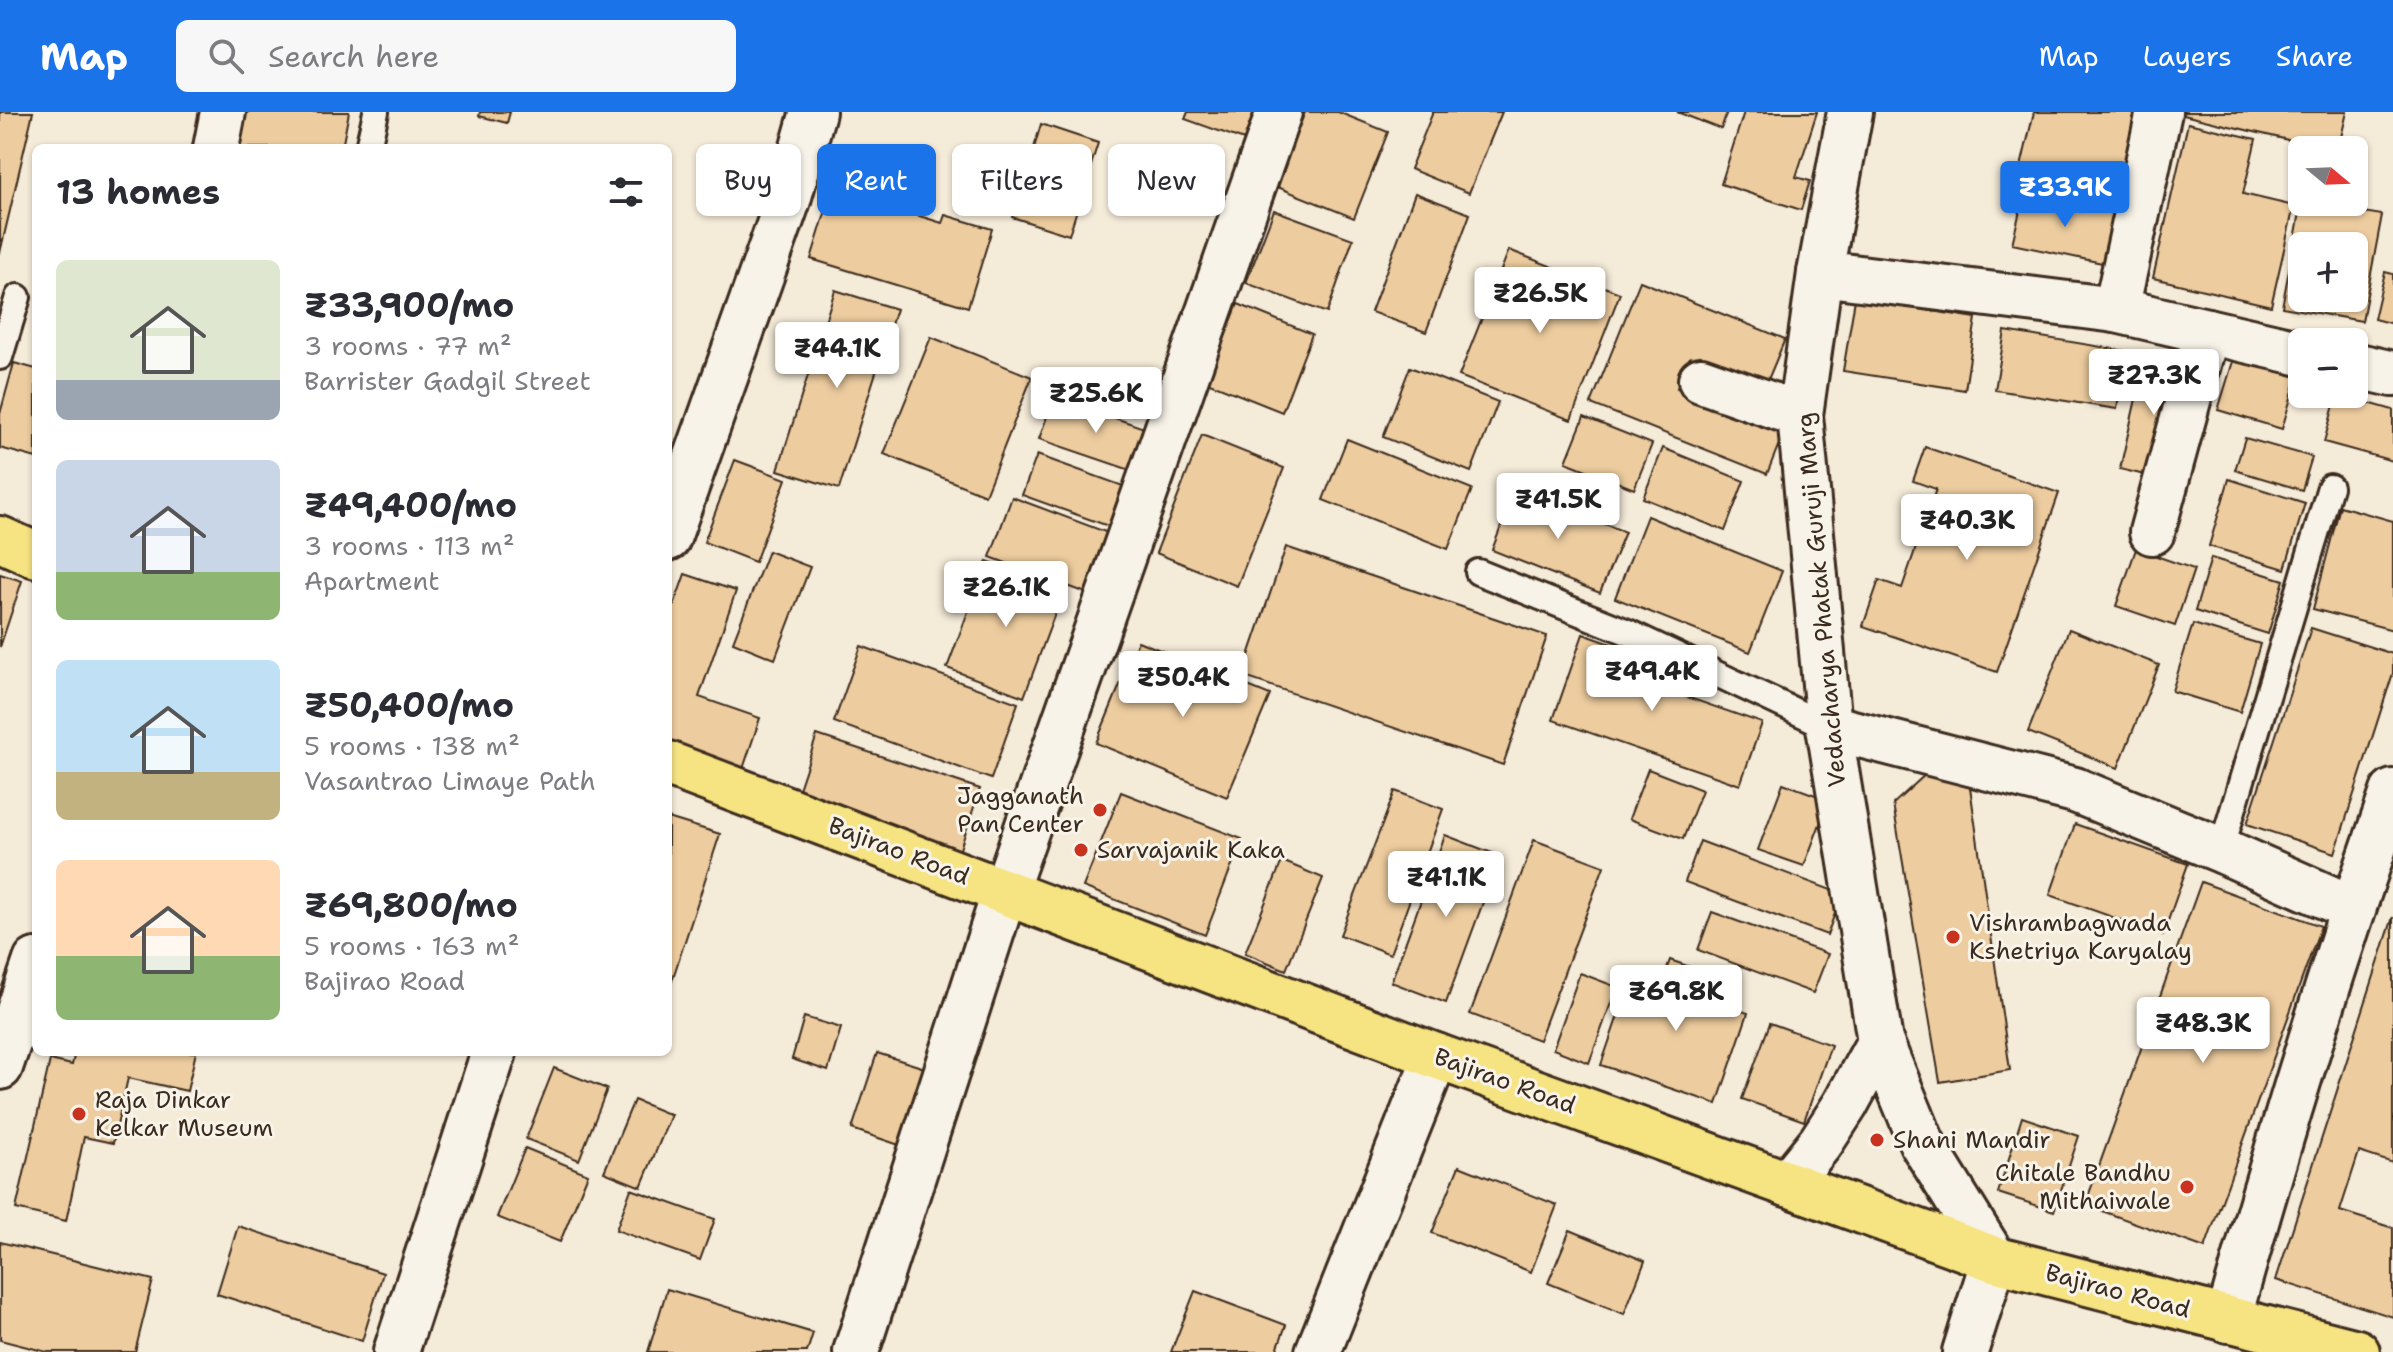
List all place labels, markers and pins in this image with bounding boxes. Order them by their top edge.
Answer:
pin: ₹33.9K [2000,161,2130,229]
pin: ₹26.5K [1475,267,1605,335]
pin: ₹44.1K [772,322,902,390]
pin: ₹27.3K [2089,349,2219,417]
pin: ₹25.6K [1031,367,1161,435]
pin: ₹41.5K [1493,473,1623,541]
pin: ₹40.3K [1902,494,2032,562]
pin: ₹26.1K [941,561,1071,629]
pin: ₹49.4K [1587,645,1717,713]
pin: ₹50.4K [1118,651,1248,719]
place label: Jagganath Pan Center [957,780,1084,840]
marker: Jagganath Pan Center [1091,801,1109,819]
place label: Sarvajanik Kaka [1097,834,1285,866]
marker: Sarvajanik Kaka [1072,841,1090,859]
pin: ₹41.1K [1381,851,1511,919]
place label: Vishrambagwada Kshetriya Karyalay [1969,907,2192,967]
marker: Vishrambagwada Kshetriya Karyalay [1944,928,1962,946]
pin: ₹69.8K [1611,965,1741,1033]
pin: ₹48.3K [2138,997,2268,1065]
place label: Raja Dinkar Kelkar Museum [95,1084,273,1144]
marker: Raja Dinkar Kelkar Museum [70,1105,88,1123]
place label: Shani Mandir [1893,1124,2051,1156]
marker: Shani Mandir [1868,1131,1886,1149]
place label: Chitale Bandhu Mithaiwale [1995,1157,2171,1217]
marker: Chitale Bandhu Mithaiwale [2178,1178,2196,1196]

